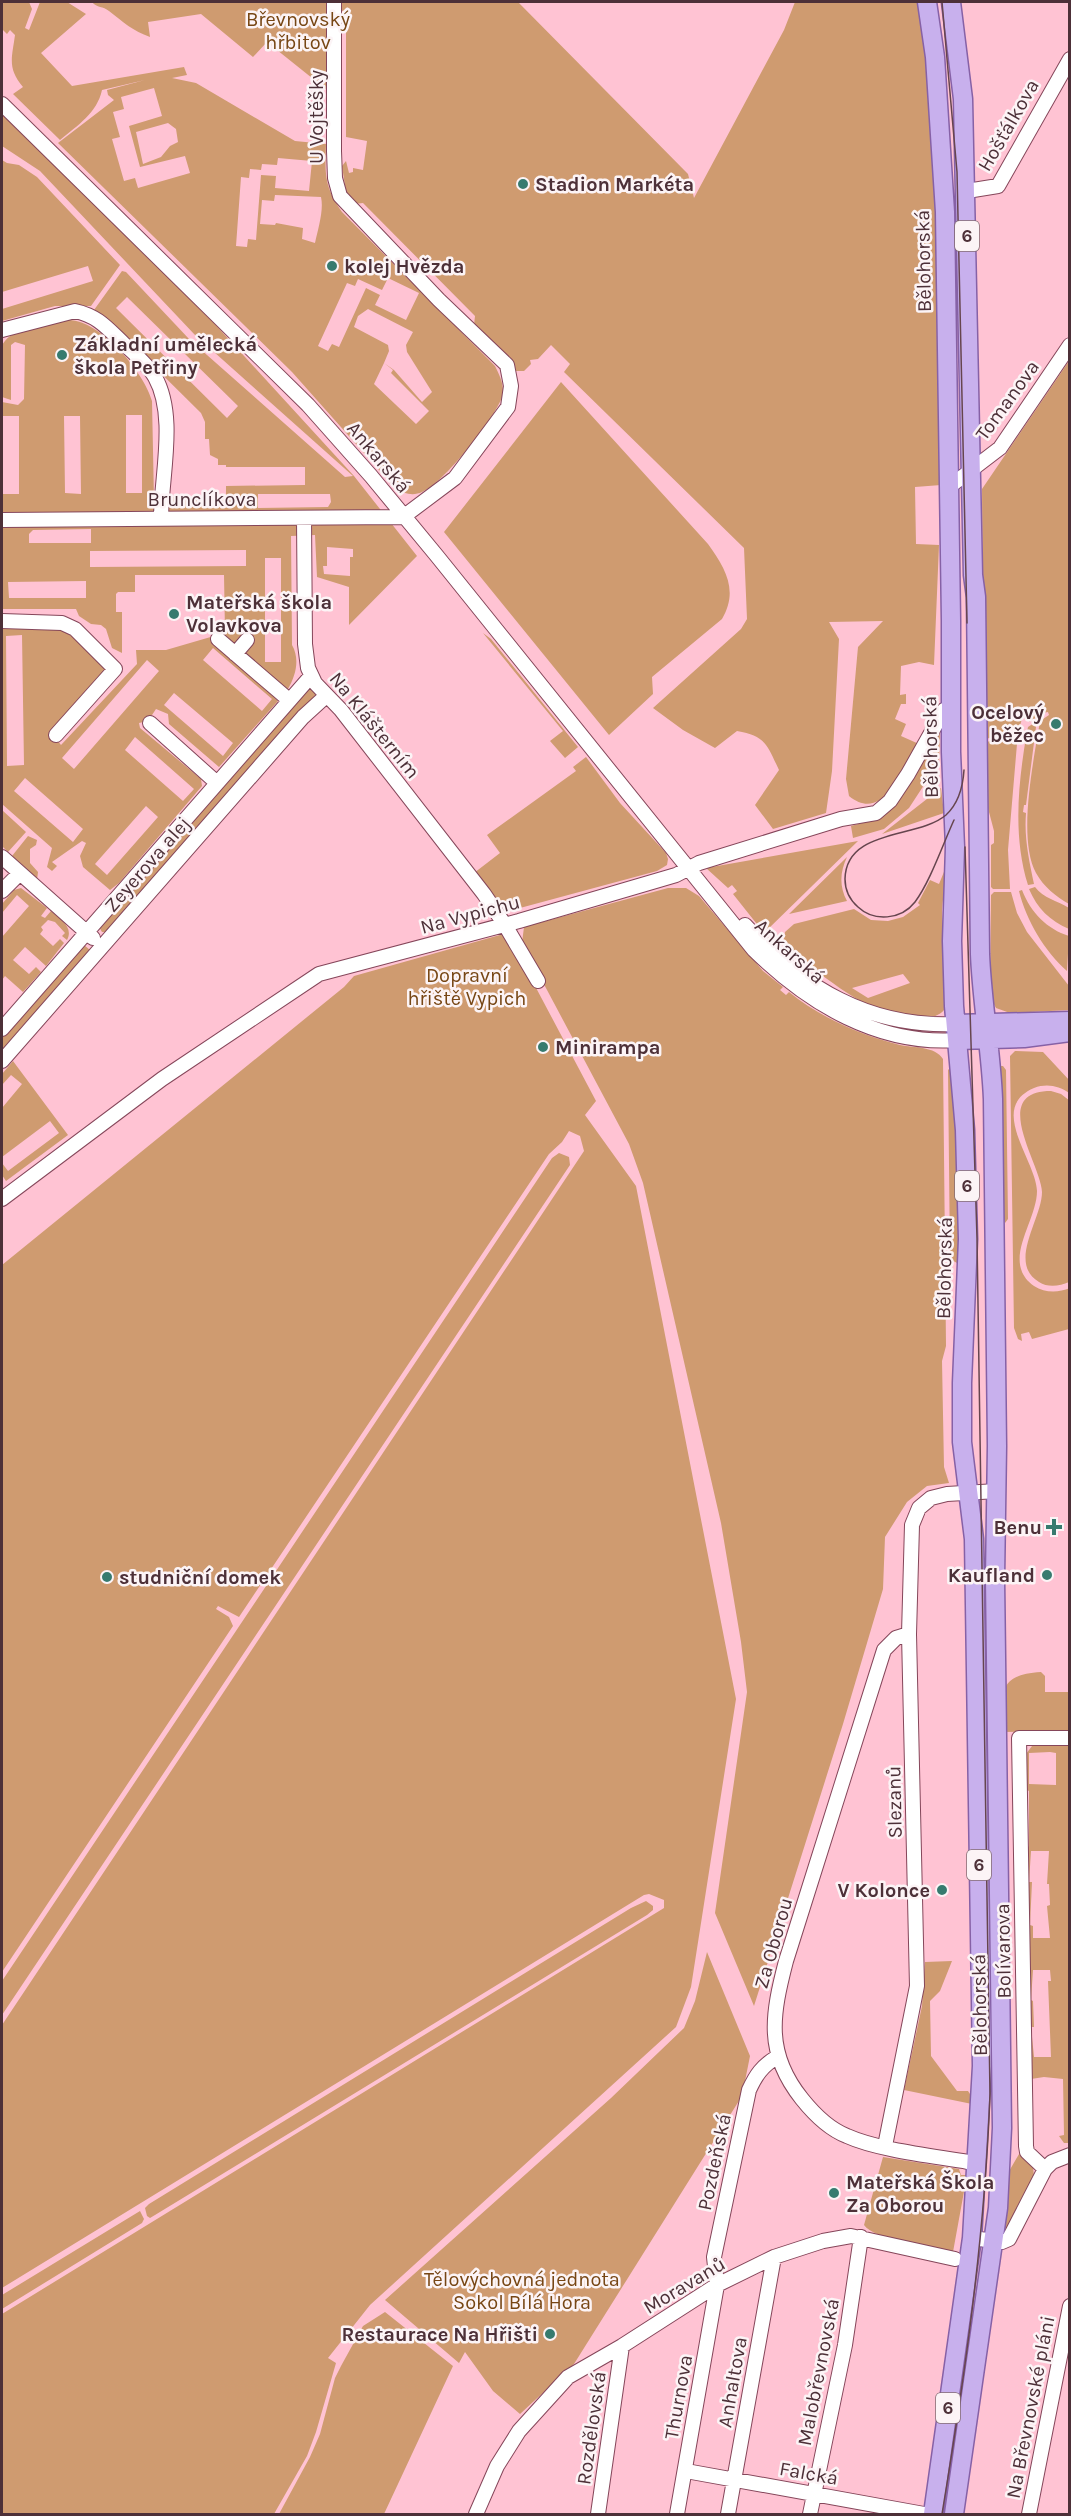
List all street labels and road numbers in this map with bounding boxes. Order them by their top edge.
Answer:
street label: U Vojtěšky [305,70,328,164]
street label: Hošťálkova [973,75,1044,175]
street label: Bělohorská [911,210,936,312]
road number: 6 [955,221,979,251]
street label: Tomanova [971,356,1044,445]
street label: Ankarská [342,417,415,498]
street label: Brunclíkova [148,488,256,511]
street label: Na Klášterním [325,667,425,783]
street label: Bělohorská [918,696,943,798]
street label: Zeyerova alej [100,812,195,917]
street label: Na Vypichu [418,890,522,939]
street label: Ankarská [750,914,829,989]
road number: 6 [955,1171,979,1201]
street label: Bělohorská [932,1217,957,1319]
street label: Slezanů [882,1765,907,1839]
road number: 6 [967,1850,991,1880]
street label: Za Oborou [750,1895,797,1991]
street label: Bolívarova [991,1903,1016,1999]
street label: Bělohorská [967,1954,992,2056]
street label: Pozdeňská [693,2112,736,2213]
street label: Moravanů [639,2252,729,2319]
street label: Malobřevnovská [793,2296,844,2448]
street label: Na Břevnovské pláni [1001,2314,1059,2500]
street label: Anhaltova [713,2335,752,2429]
street label: Thurnova [660,2353,697,2441]
street label: Rozdělovská [572,2370,611,2486]
road number: 6 [936,2393,960,2423]
street label: Falcká [778,2457,840,2490]

